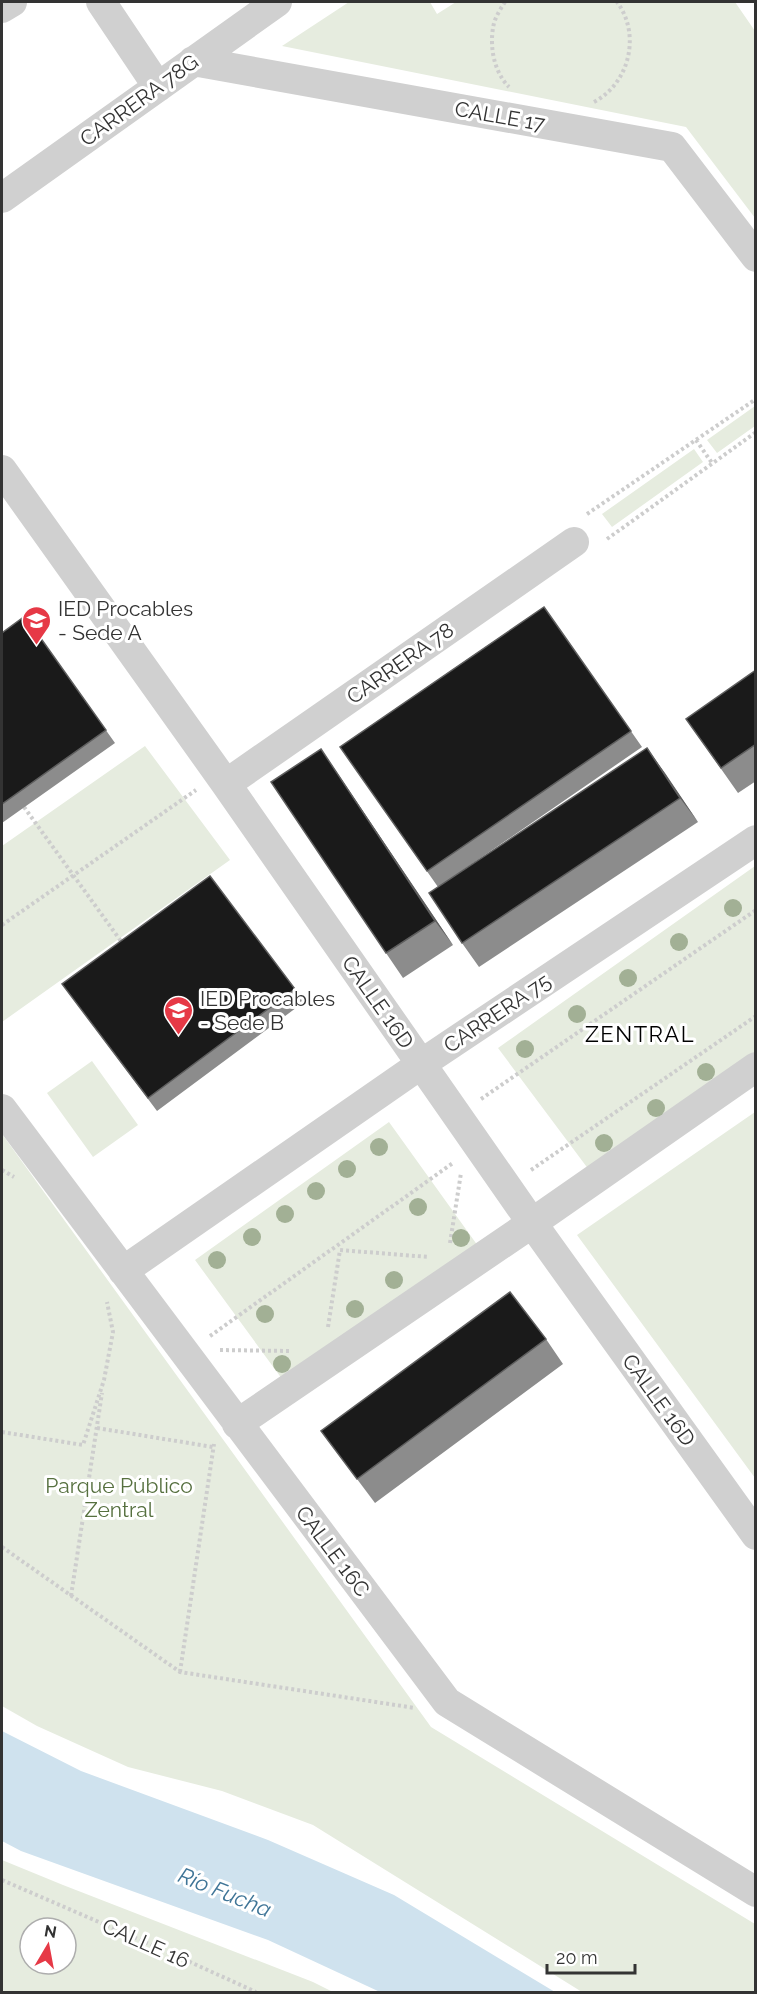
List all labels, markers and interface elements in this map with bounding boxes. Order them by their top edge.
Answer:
street label: CARRERA 78G [75,49,203,151]
street label: CALLE 17 [453,96,548,136]
place label: IED Procables - Sede A [58,596,193,645]
school or university icon: IED Procables - Sede A [21,604,53,646]
street label: CARRERA 78 [342,617,458,709]
street label: CALLE 16D [337,951,419,1053]
street label: CARRERA 75 [439,968,555,1058]
place label: IED Procables - Sede B [200,986,335,1035]
school or university icon: IED Procables - Sede B [163,994,195,1036]
district label: ZENTRAL [585,1021,695,1047]
street label: CALLE 16D [617,1349,701,1451]
park label: Parque Público Zentral [45,1473,193,1522]
street label: CALLE 16C [291,1501,375,1601]
water label: Río Fucha [175,1862,275,1922]
street label: CALLE 16 [99,1913,193,1973]
north arrow [18,1916,78,1976]
text: N [43,1921,58,1942]
scale bar [547,1937,636,1975]
text: 20 m [556,1947,598,1968]

